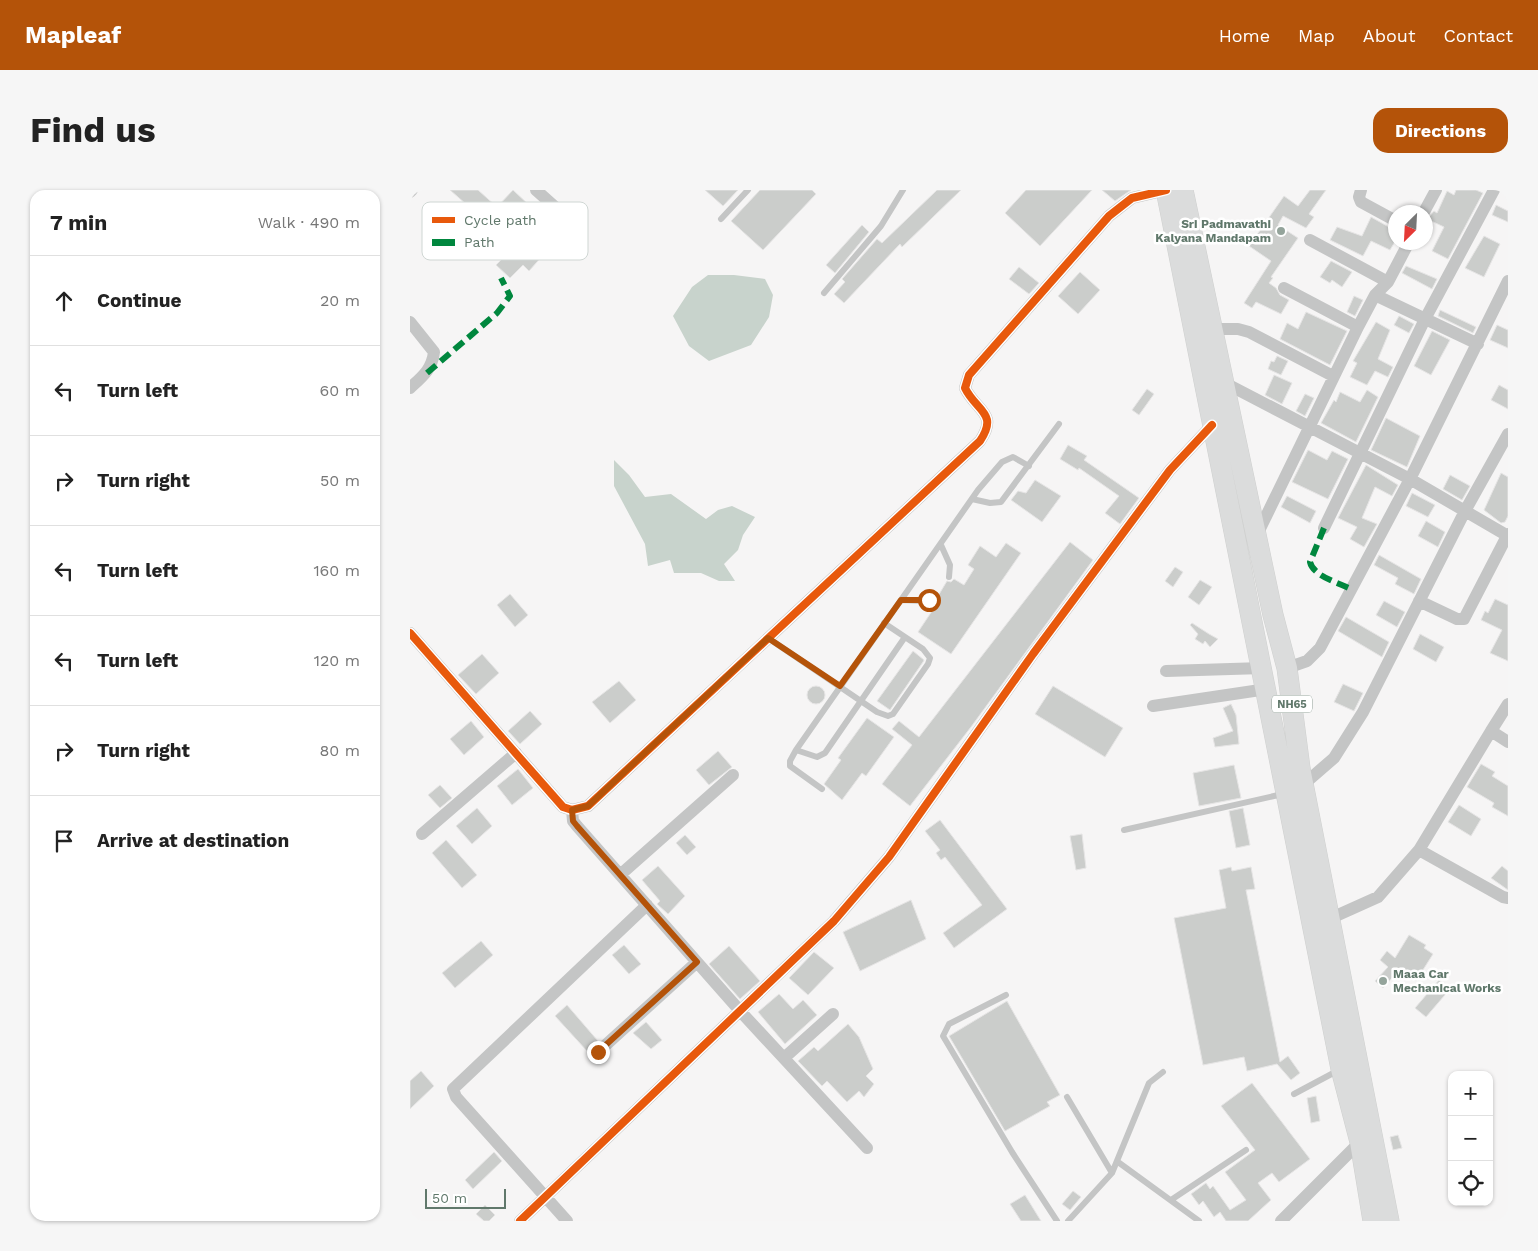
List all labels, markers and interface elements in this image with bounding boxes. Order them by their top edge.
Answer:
text: Mapleaf [25,21,121,49]
text: Home [1219,25,1270,46]
text: Map [1298,25,1335,46]
text: About [1363,25,1415,46]
text: Contact [1443,25,1513,46]
button: Directions [1373,108,1508,153]
text: Find us [30,109,156,151]
legend [422,202,588,260]
north arrow [1388,205,1433,250]
text: 7 min [50,210,107,235]
text: Cycle path [464,212,537,228]
text: Walk · 490 m [258,213,360,232]
place label: Sri Padmavathi Kalyana Mandapam [1155,217,1271,245]
marker: Sri Padmavathi Kalyana Mandapam [1275,225,1287,237]
text: Path [464,234,495,250]
icon: ahead [50,287,78,315]
text: Continue [97,289,181,312]
text: 20 m [320,291,360,310]
icon: left [50,377,78,405]
text: Turn left [97,379,178,402]
text: 60 m [320,381,360,400]
icon: right [50,467,78,495]
text: Turn right [97,469,190,492]
text: 50 m [320,471,360,490]
icon: left [50,557,78,585]
text: Turn left [97,559,178,582]
text: 160 m [313,561,360,580]
route start [918,589,941,612]
icon: left [50,647,78,675]
text: Turn left [97,649,178,672]
text: 120 m [314,651,360,670]
road number: NH65 [1272,696,1312,712]
icon: right [50,737,78,765]
text: Turn right [97,739,190,762]
text: 80 m [319,741,360,760]
icon: arrive [50,827,78,855]
text: Arrive at destination [97,829,289,852]
place label: Maaa Car Mechanical Works [1393,967,1502,995]
marker: Maaa Car Mechanical Works [1377,975,1389,987]
route end [587,1041,610,1064]
map controls [1448,1071,1493,1206]
button: + [1448,1071,1493,1116]
button: − [1448,1116,1493,1161]
button: locate [1448,1161,1493,1206]
scale bar [425,1186,506,1209]
text: 50 m [432,1190,467,1206]

